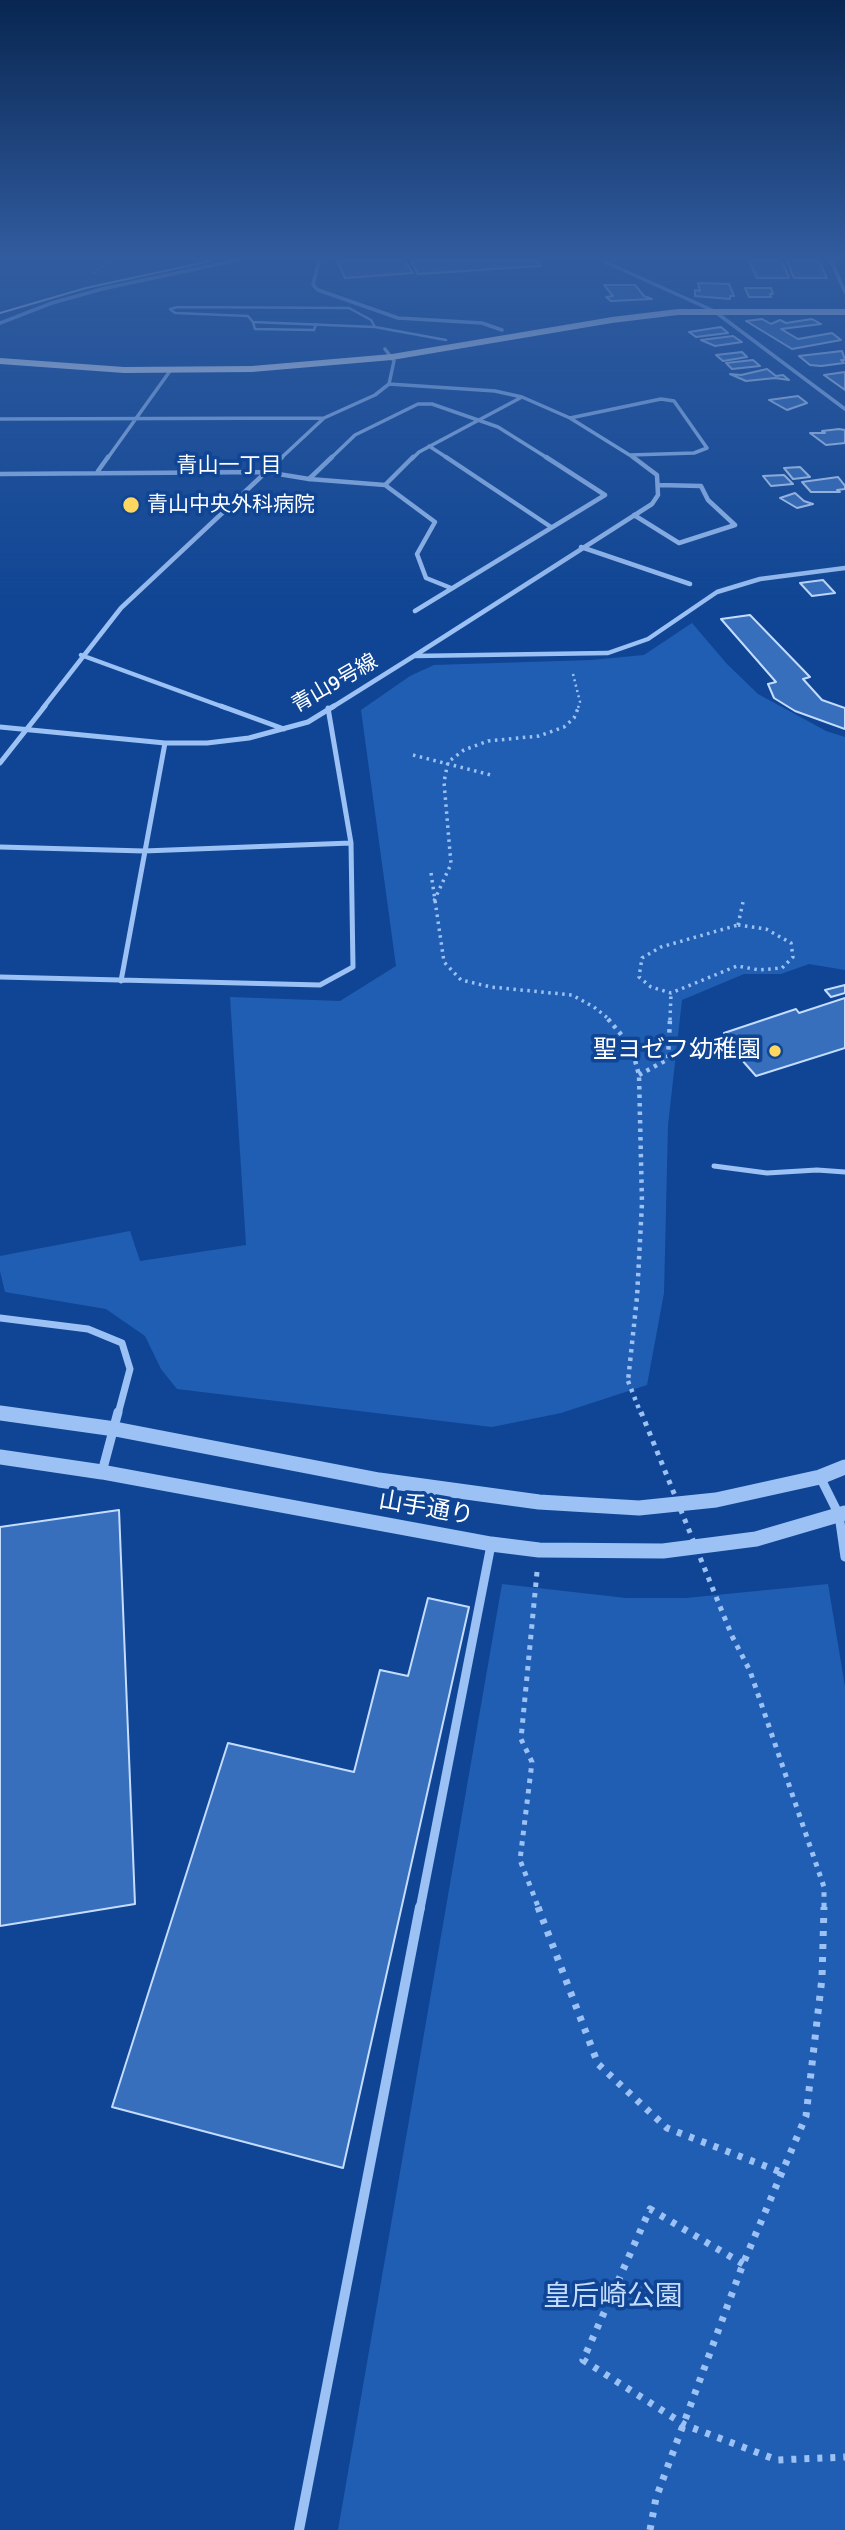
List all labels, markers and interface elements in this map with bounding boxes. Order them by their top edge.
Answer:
district label: 青山一丁目 [177,453,281,479]
place label: 青山中央外科病院 [147,492,315,518]
marker: 青山中央外科病院 [121,495,141,515]
street label: 青山9号線 [287,649,383,719]
place label: 聖ヨゼフ幼稚園 [593,1037,761,1065]
marker: 聖ヨゼフ幼稚園 [767,1043,783,1059]
street label: 山手通り [376,1486,476,1532]
park label: 皇后崎公園 [543,2281,683,2315]

